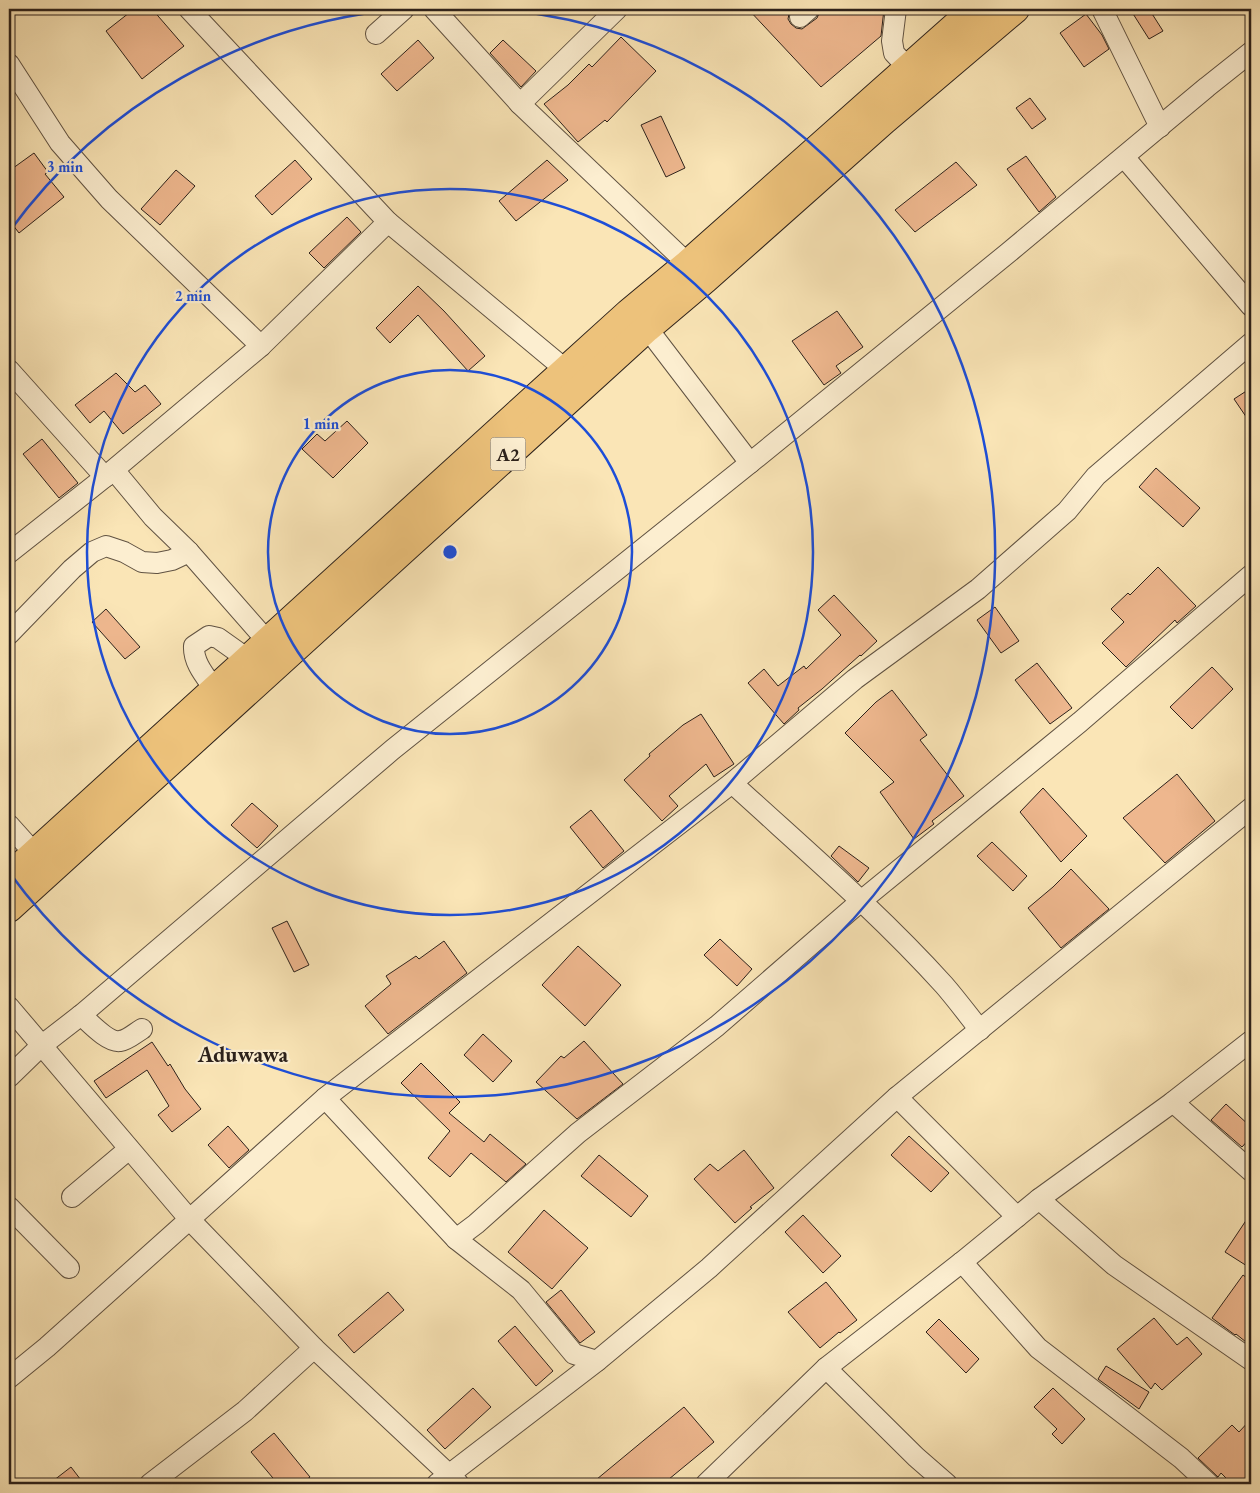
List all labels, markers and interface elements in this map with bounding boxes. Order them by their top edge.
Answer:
text: 3 min [47,157,84,176]
text: 2 min [175,286,212,305]
text: 1 min [303,414,340,433]
road number: A2 [490,438,526,470]
centre of rings [441,543,459,561]
district label: Aduwawa [197,1040,289,1069]

